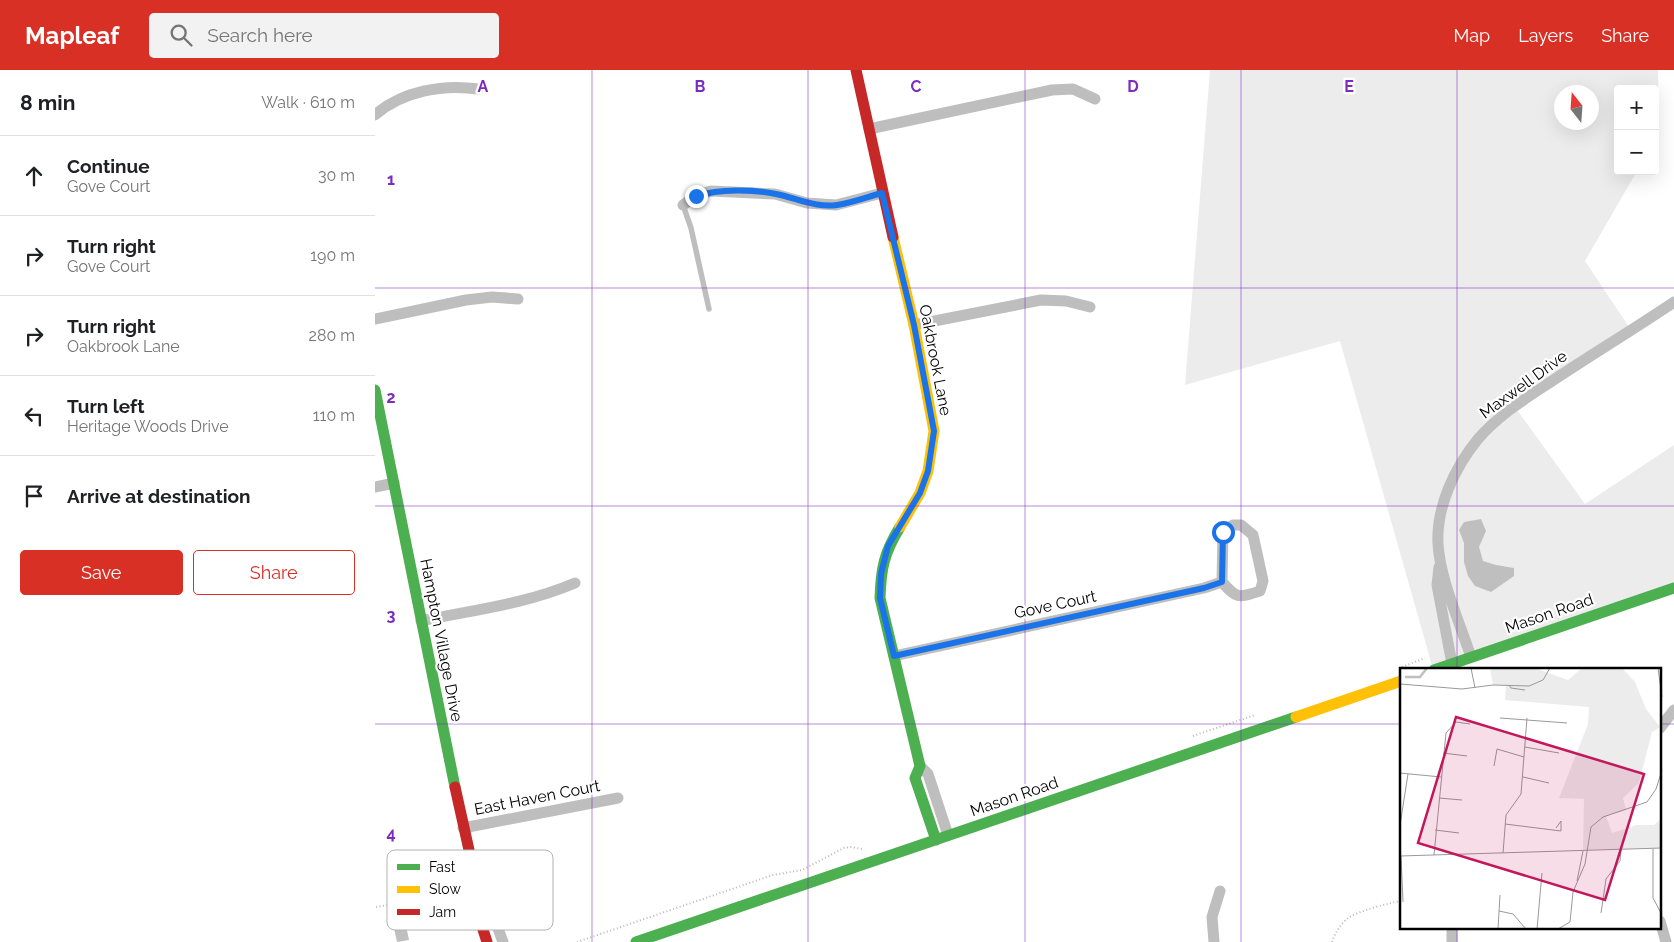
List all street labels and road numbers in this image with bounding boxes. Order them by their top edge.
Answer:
street label: Oakbrook Lane [915,303,956,417]
street label: Maxwell Drive [1476,346,1571,422]
street label: Hampton Village Drive [416,557,467,723]
street label: Gove Court [1012,586,1098,622]
street label: Mason Road [1503,590,1596,637]
street label: Mason Road [968,773,1061,820]
street label: East Haven Court [473,776,602,819]

